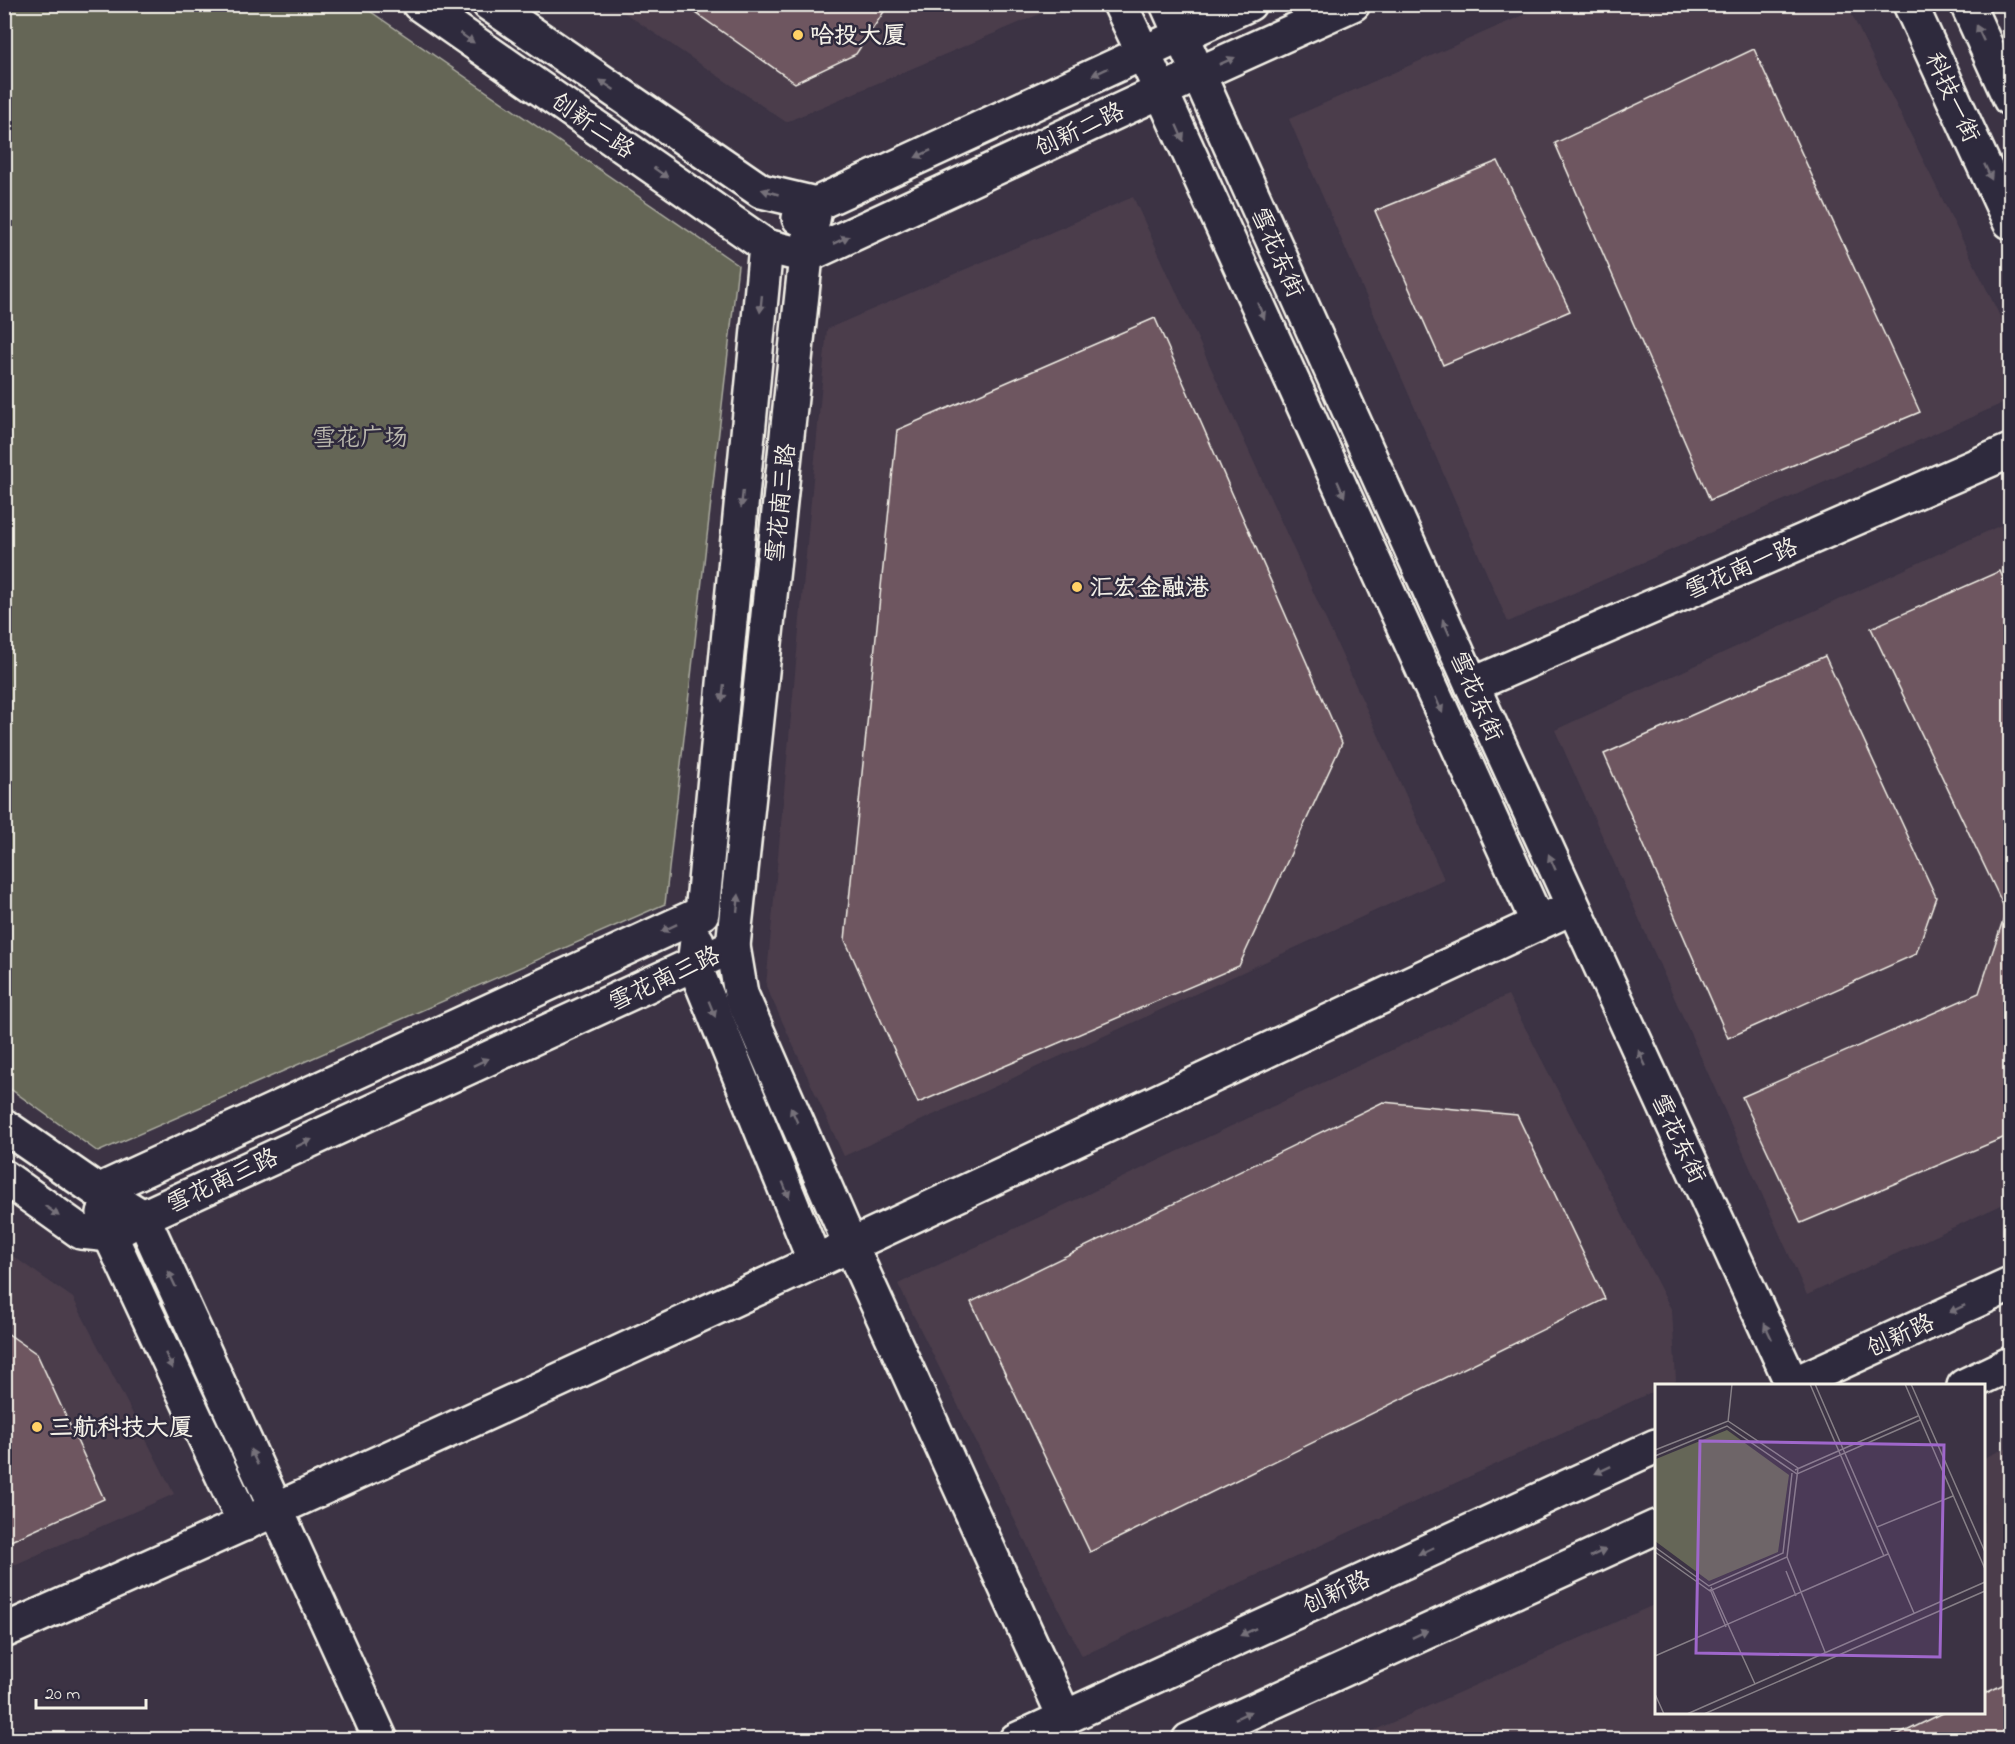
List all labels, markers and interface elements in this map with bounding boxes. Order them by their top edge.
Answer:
place label: 哈投大厦 [810,20,906,55]
one-way arrow [1975,23,1985,41]
marker: 哈投大厦 [791,28,805,42]
one-way arrow [459,32,475,43]
street label: 科技一街 [1915,47,1987,149]
one-way arrow [1219,56,1236,65]
one-way arrow [1091,67,1109,77]
one-way arrow [599,80,616,91]
street label: 创新二路 [542,85,641,169]
street label: 创新二路 [1029,95,1131,167]
one-way arrow [1176,125,1185,142]
one-way arrow [915,150,932,159]
one-way arrow [1983,164,1992,181]
one-way arrow [653,167,669,179]
one-way arrow [761,187,779,197]
street label: 雪花东街 [1240,202,1311,304]
one-way arrow [832,234,850,244]
one-way arrow [756,295,766,314]
one-way arrow [1256,302,1266,320]
park label: 雪花广场 [312,422,408,457]
street label: 雪花南三路 [759,442,806,565]
one-way arrow [1337,480,1346,497]
one-way arrow [737,489,747,508]
street label: 雪花南一路 [1680,531,1804,610]
place label: 汇宏金融港 [1089,572,1209,607]
marker: 汇宏金融港 [1070,580,1084,594]
one-way arrow [1441,618,1450,636]
street label: 雪花东街 [1439,646,1510,748]
one-way arrow [718,683,728,702]
one-way arrow [1434,696,1444,714]
one-way arrow [1548,854,1557,871]
one-way arrow [733,893,743,912]
one-way arrow [660,924,677,933]
street label: 雪花南三路 [603,939,727,1021]
one-way arrow [708,1000,717,1018]
one-way arrow [1638,1050,1647,1067]
one-way arrow [472,1057,489,1066]
street label: 雪花东街 [1641,1088,1713,1190]
one-way arrow [789,1107,798,1124]
one-way arrow [295,1138,313,1148]
street label: 雪花南三路 [161,1141,285,1223]
one-way arrow [781,1181,791,1199]
one-way arrow [44,1205,60,1216]
one-way arrow [168,1271,177,1288]
one-way arrow [1948,1304,1966,1314]
street label: 创新路 [1861,1306,1941,1368]
one-way arrow [1763,1323,1772,1340]
one-way arrow [165,1353,174,1370]
inset map [1655,1384,1985,1714]
place label: 三航科技大厦 [49,1412,193,1447]
marker: 三航科技大厦 [30,1420,44,1434]
one-way arrow [249,1448,258,1465]
one-way arrow [1595,1466,1612,1475]
one-way arrow [1417,1547,1434,1556]
one-way arrow [1589,1549,1606,1558]
street label: 创新路 [1297,1563,1377,1625]
one-way arrow [1239,1627,1257,1637]
one-way arrow [1412,1630,1429,1639]
scale bar [36,1672,146,1710]
text: 20 m [45,1682,80,1708]
one-way arrow [1234,1711,1251,1720]

